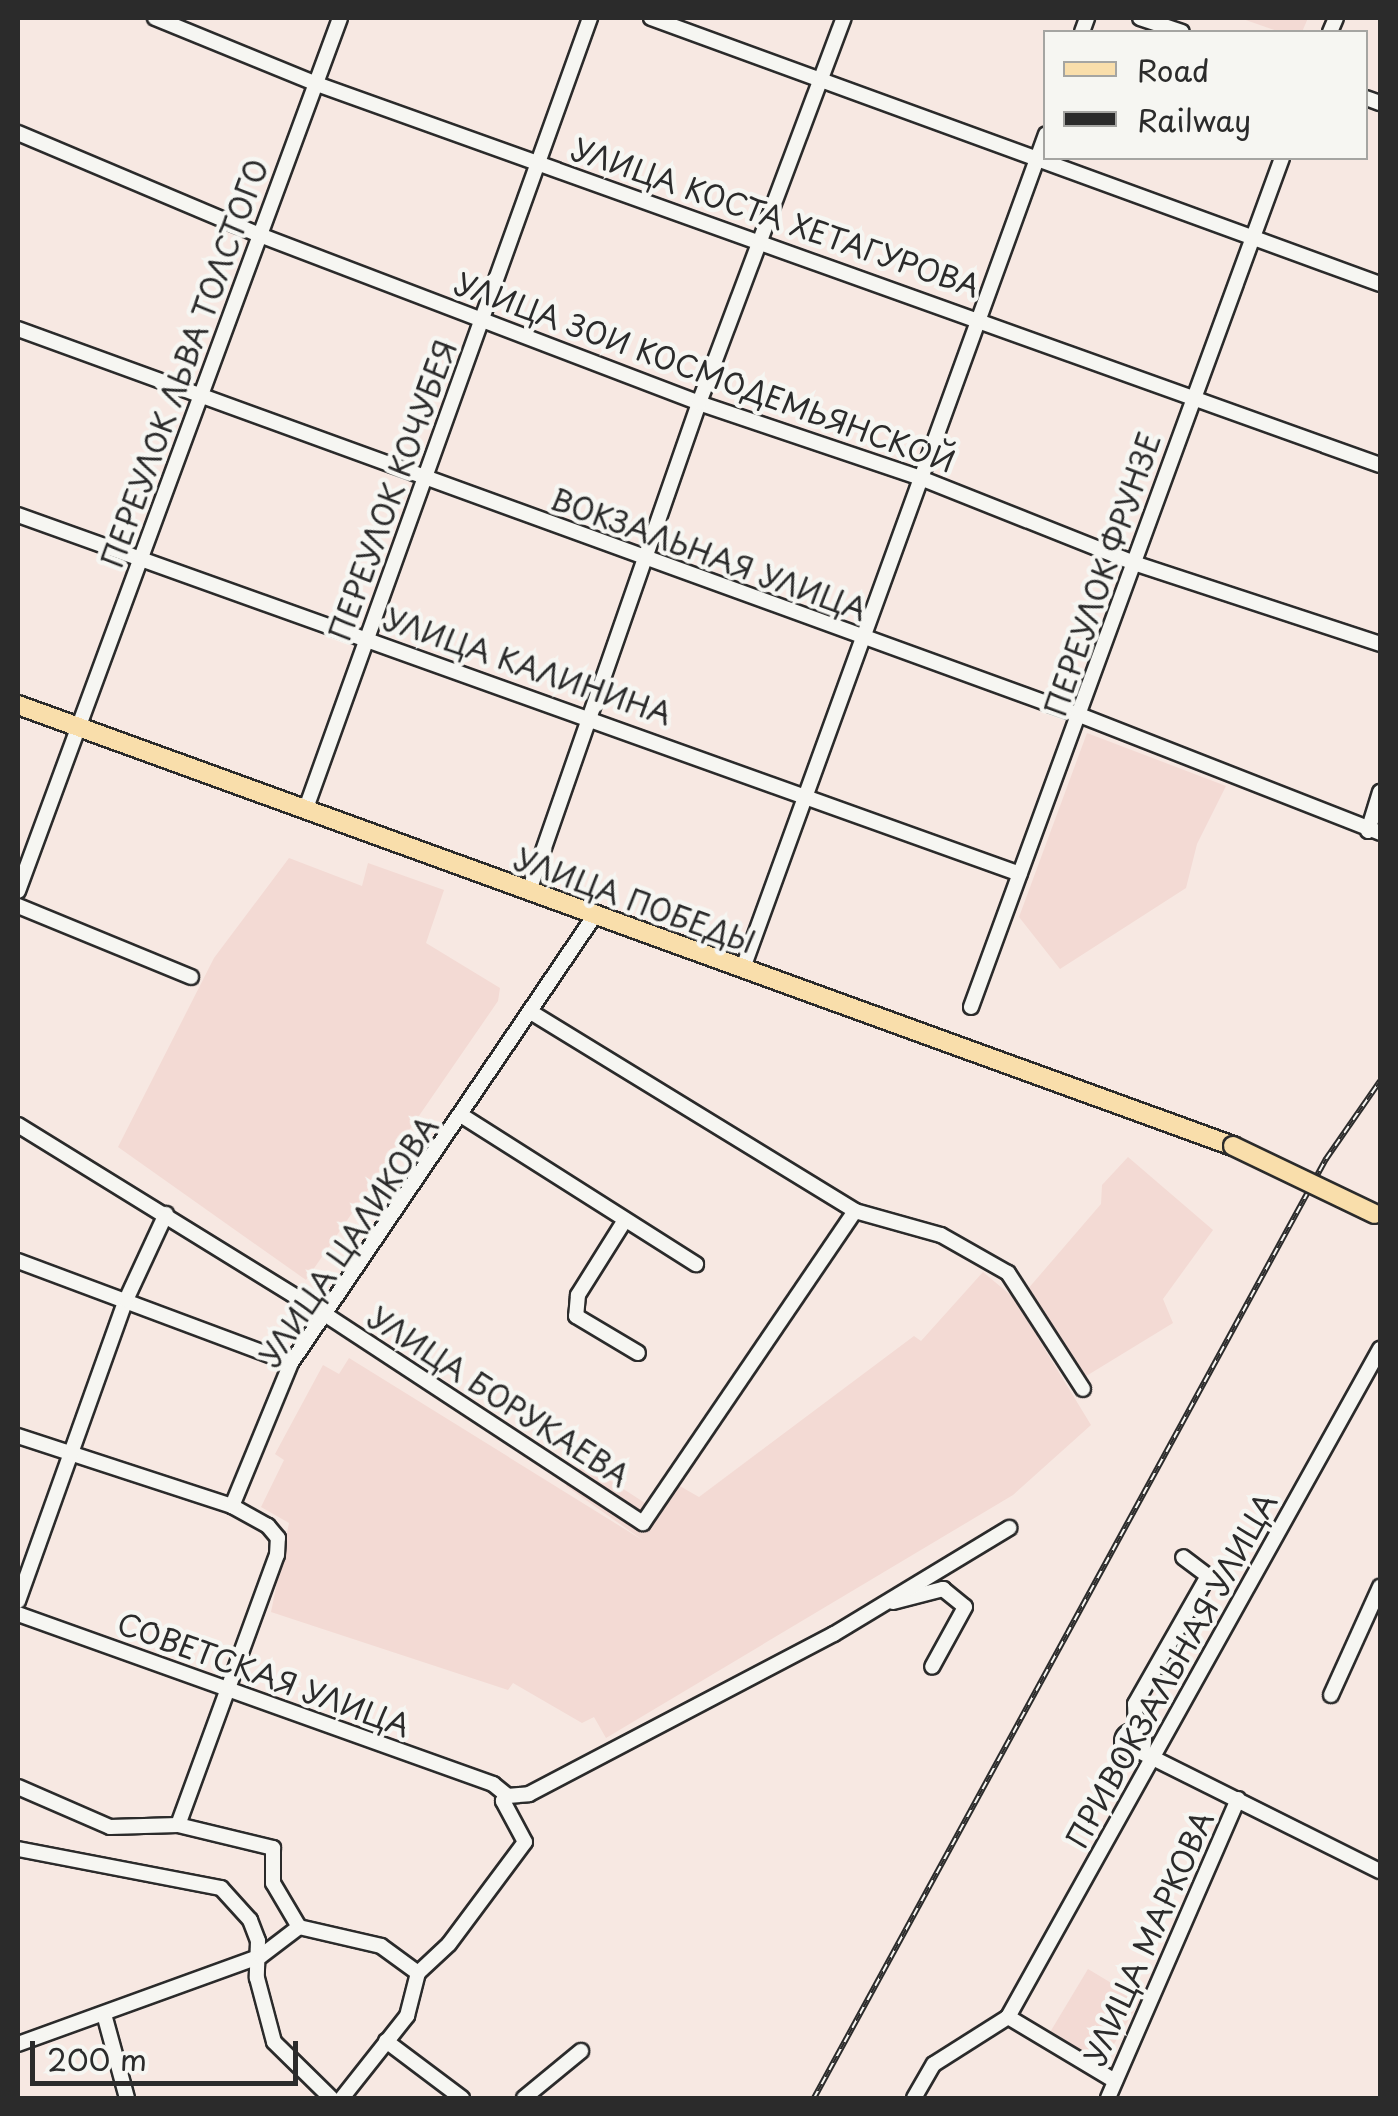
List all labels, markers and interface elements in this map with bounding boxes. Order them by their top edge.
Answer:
legend [1043,30,1368,160]
text: Road [1137,47,1210,92]
text: Railway [1137,97,1251,142]
street label: УЛИЦА КОСТА ХЕТАГУРОВА [566,130,986,304]
street label: ПЕРЕУЛОК ЛЬВА ТОЛСТОГО [93,154,275,572]
street label: УЛИЦА ЗОИ КОСМОДЕМЬЯНСКОЙ [448,264,962,480]
street label: ПЕРЕУЛОК КОЧУБЕЯ [321,335,463,645]
street label: ПЕРЕУЛОК ФРУНЗЕ [1036,427,1168,721]
street label: ВОКЗАЛЬНАЯ УЛИЦА [546,480,872,628]
street label: УЛИЦА КАЛИНИНА [379,600,677,732]
street label: УЛИЦА ПОБЕДЫ [509,840,761,960]
street label: УЛИЦА ЦАЛИКОВА [251,1109,445,1373]
street label: УЛИЦА БОРУКАЕВА [361,1298,637,1494]
street label: ПРИВОКЗАЛЬНАЯ УЛИЦА [1058,1486,1284,1854]
street label: СОВЕТСКАЯ УЛИЦА [113,1604,415,1744]
street label: УЛИЦА МАРКОВА [1076,1805,1220,2071]
scale bar [35,2021,302,2083]
text: 200 m [47,2036,147,2081]

